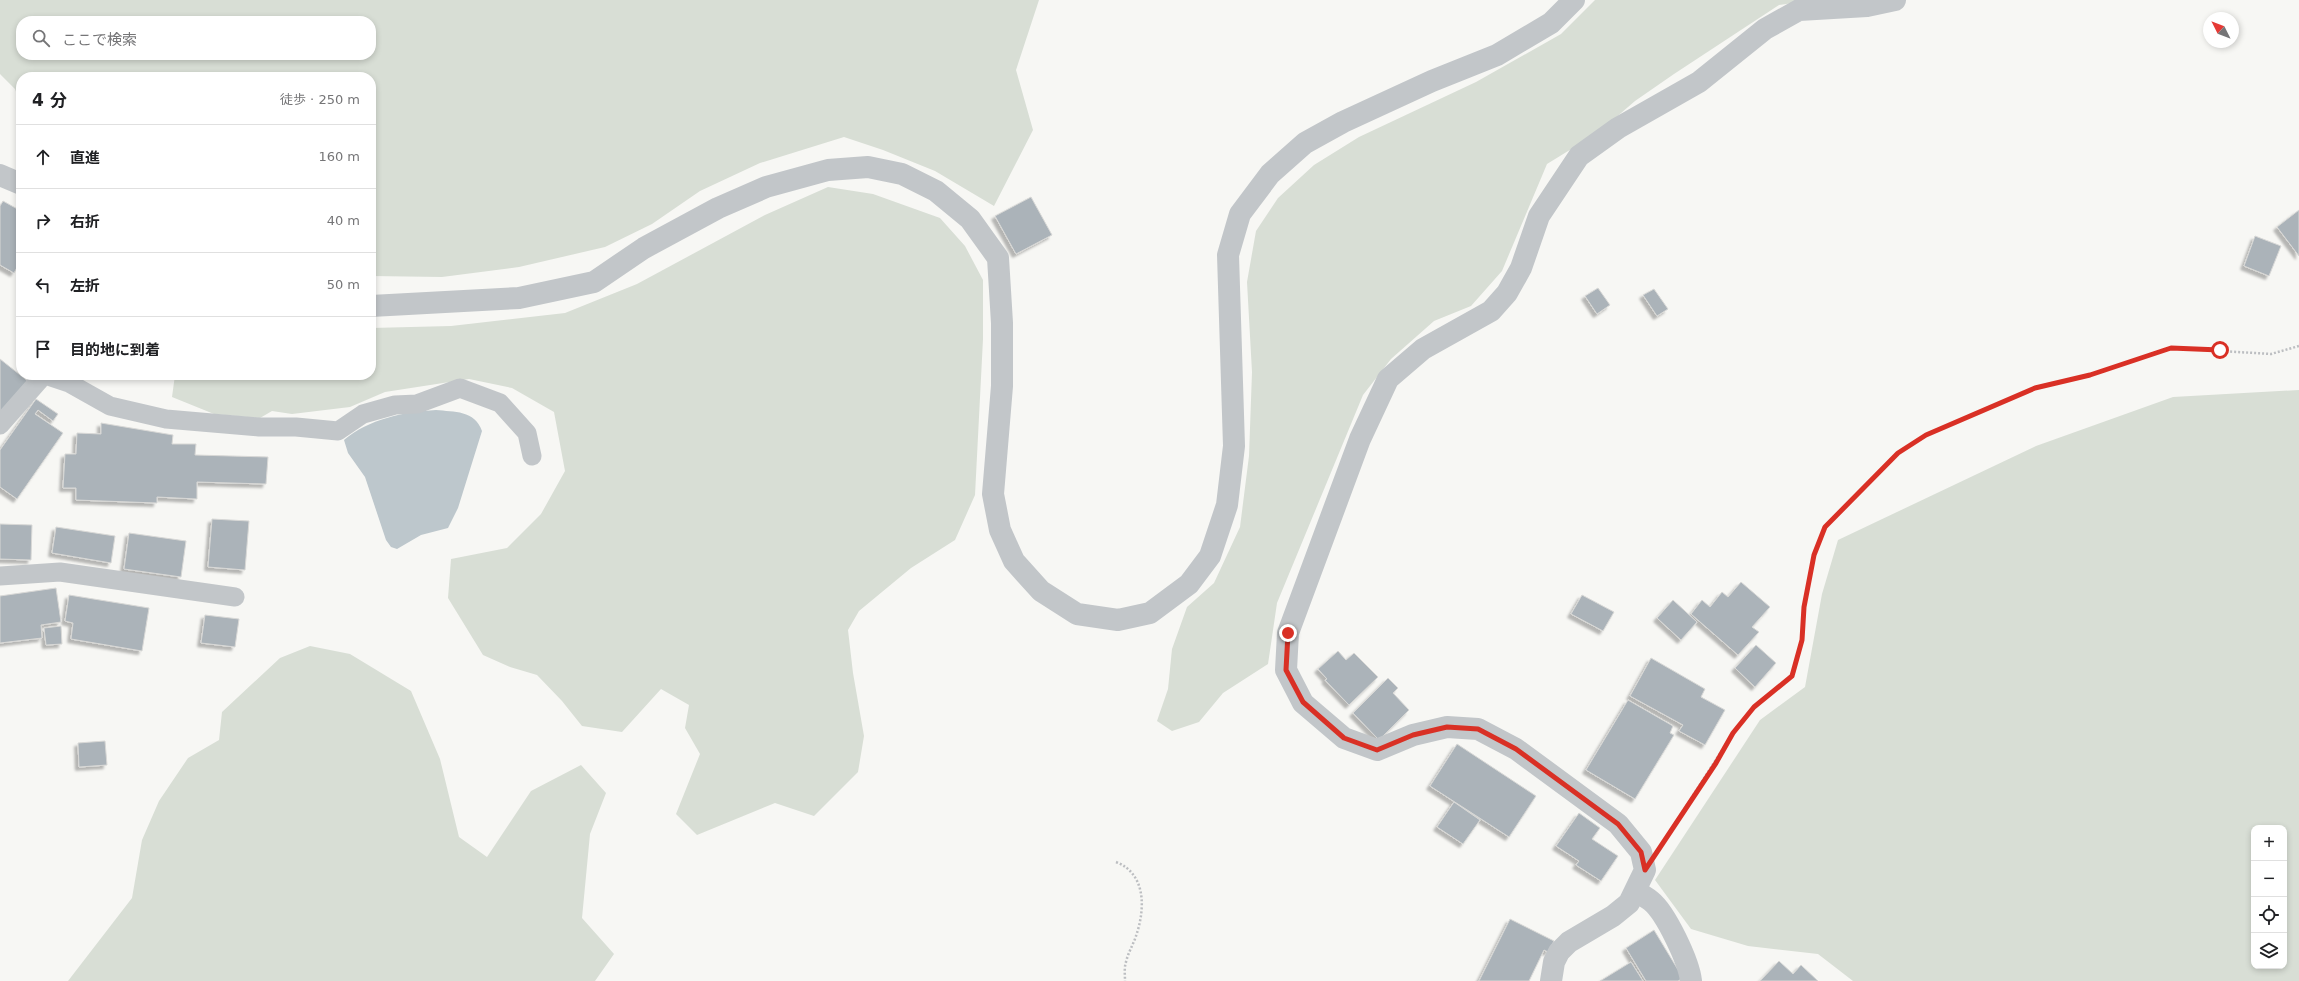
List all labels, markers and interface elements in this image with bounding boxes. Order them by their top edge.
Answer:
north arrow [2203,12,2239,48]
search box [16,16,376,60]
icon: search [30,27,52,49]
text: ここで検索 [62,31,137,49]
text: 4 分 [32,90,67,110]
text: 徒歩 · 250 m [280,92,360,107]
icon: ahead [32,146,54,168]
text: 直進 [70,149,100,167]
text: 160 m [318,149,360,164]
icon: right [32,210,54,232]
text: 右折 [70,213,100,231]
text: 40 m [327,213,360,228]
icon: left [32,274,54,296]
text: 左折 [70,277,100,295]
text: 50 m [327,277,360,292]
icon: arrive [32,338,54,360]
text: 目的地に到着 [70,341,160,359]
route start [2211,341,2229,359]
route end [1279,624,1297,642]
map controls [2251,825,2287,969]
button: + [2251,825,2287,861]
button: − [2251,861,2287,897]
button: locate [2251,897,2287,933]
button: layers [2251,933,2287,969]

